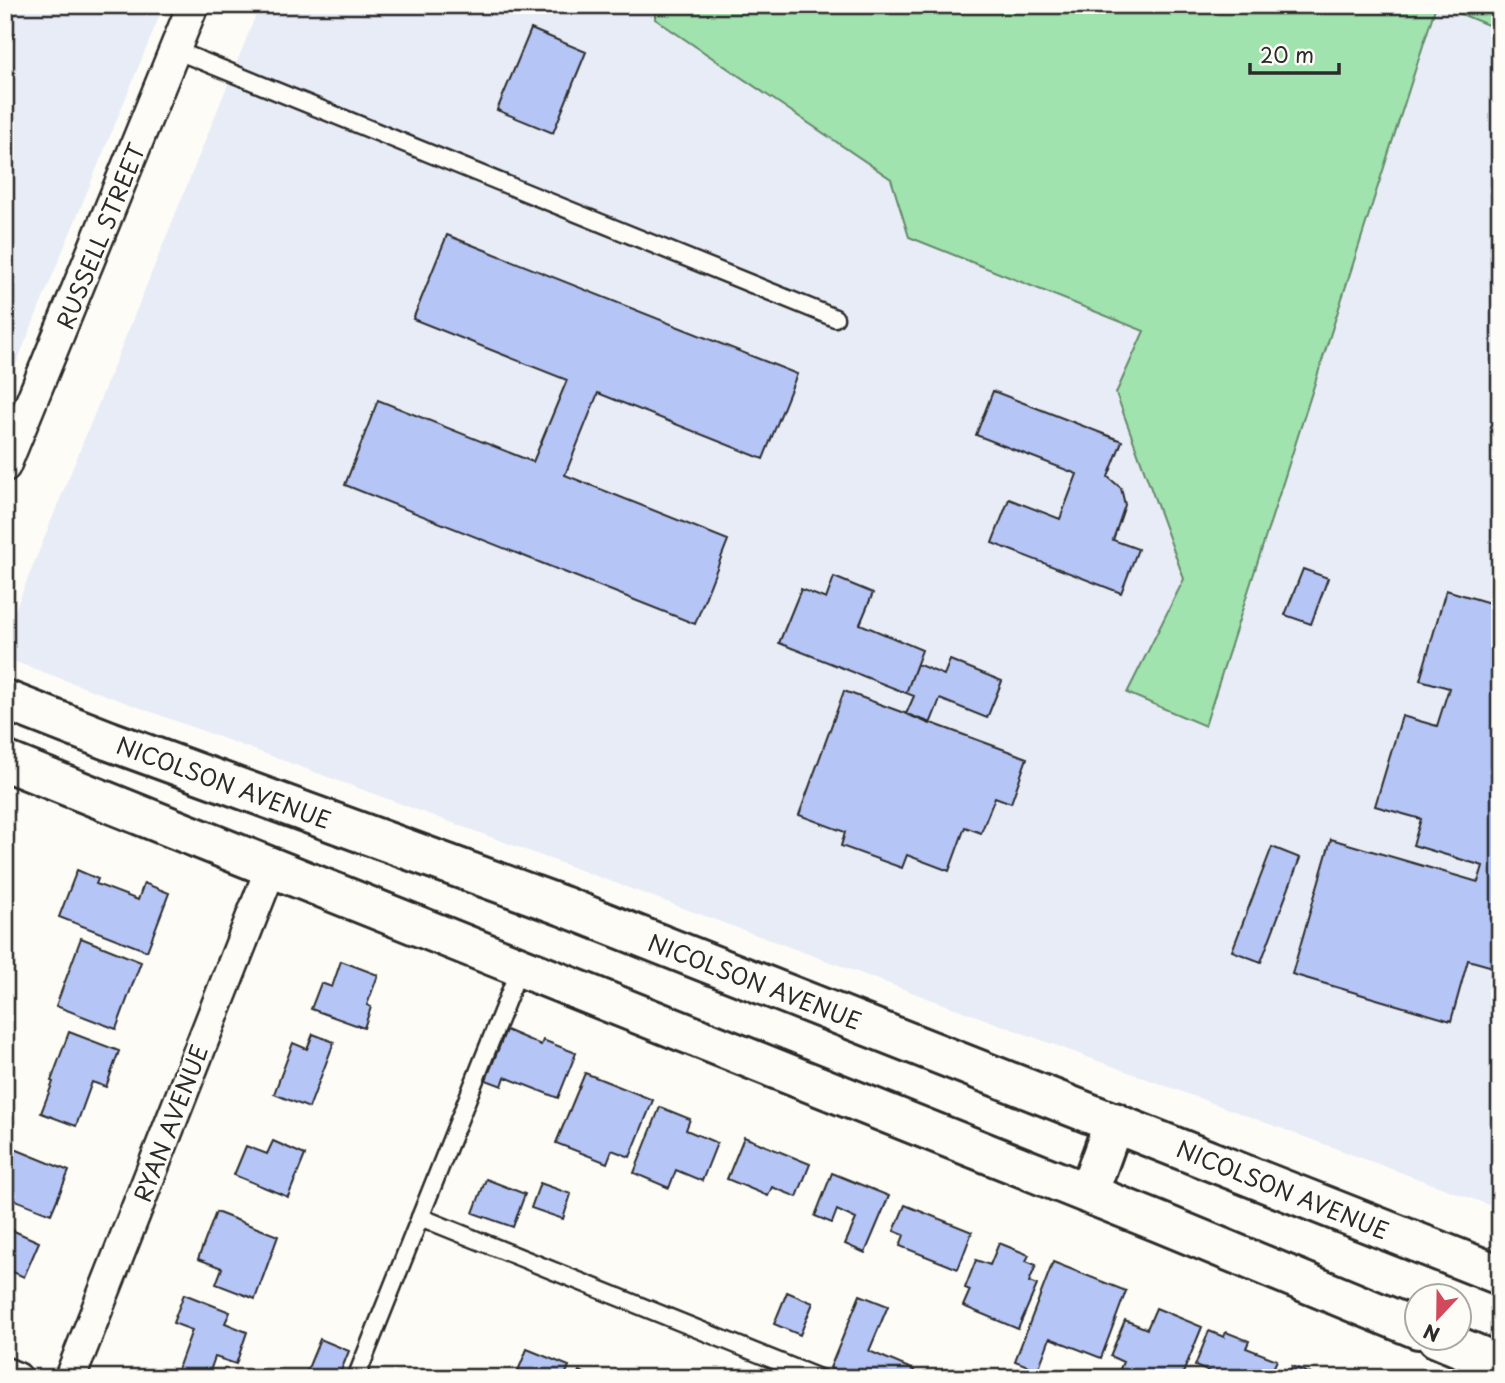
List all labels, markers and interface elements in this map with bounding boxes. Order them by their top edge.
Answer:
scale bar [1250,32,1339,76]
text: 20 m [1260,38,1314,70]
street label: RUSSELL STREET [47,138,153,334]
street label: NICOLSON AVENUE [112,727,336,837]
street label: NICOLSON AVENUE [643,924,867,1038]
street label: RYAN AVENUE [124,1039,216,1207]
street label: NICOLSON AVENUE [1172,1131,1394,1247]
north arrow [1404,1282,1474,1352]
text: N [1419,1318,1443,1349]

